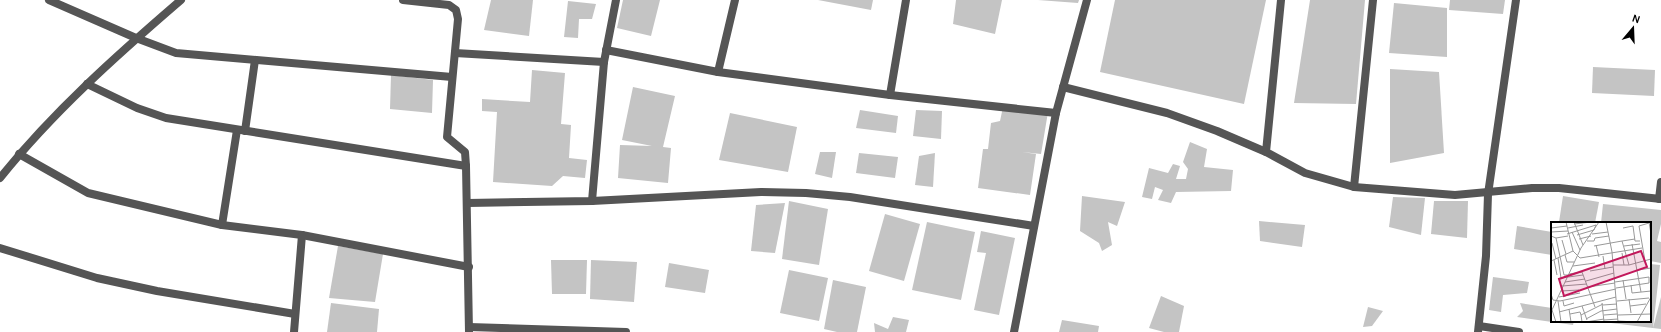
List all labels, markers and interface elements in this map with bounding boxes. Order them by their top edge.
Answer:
north arrow [1613,8,1653,48]
text: N [1630,12,1642,26]
inset map [1551,222,1651,322]

